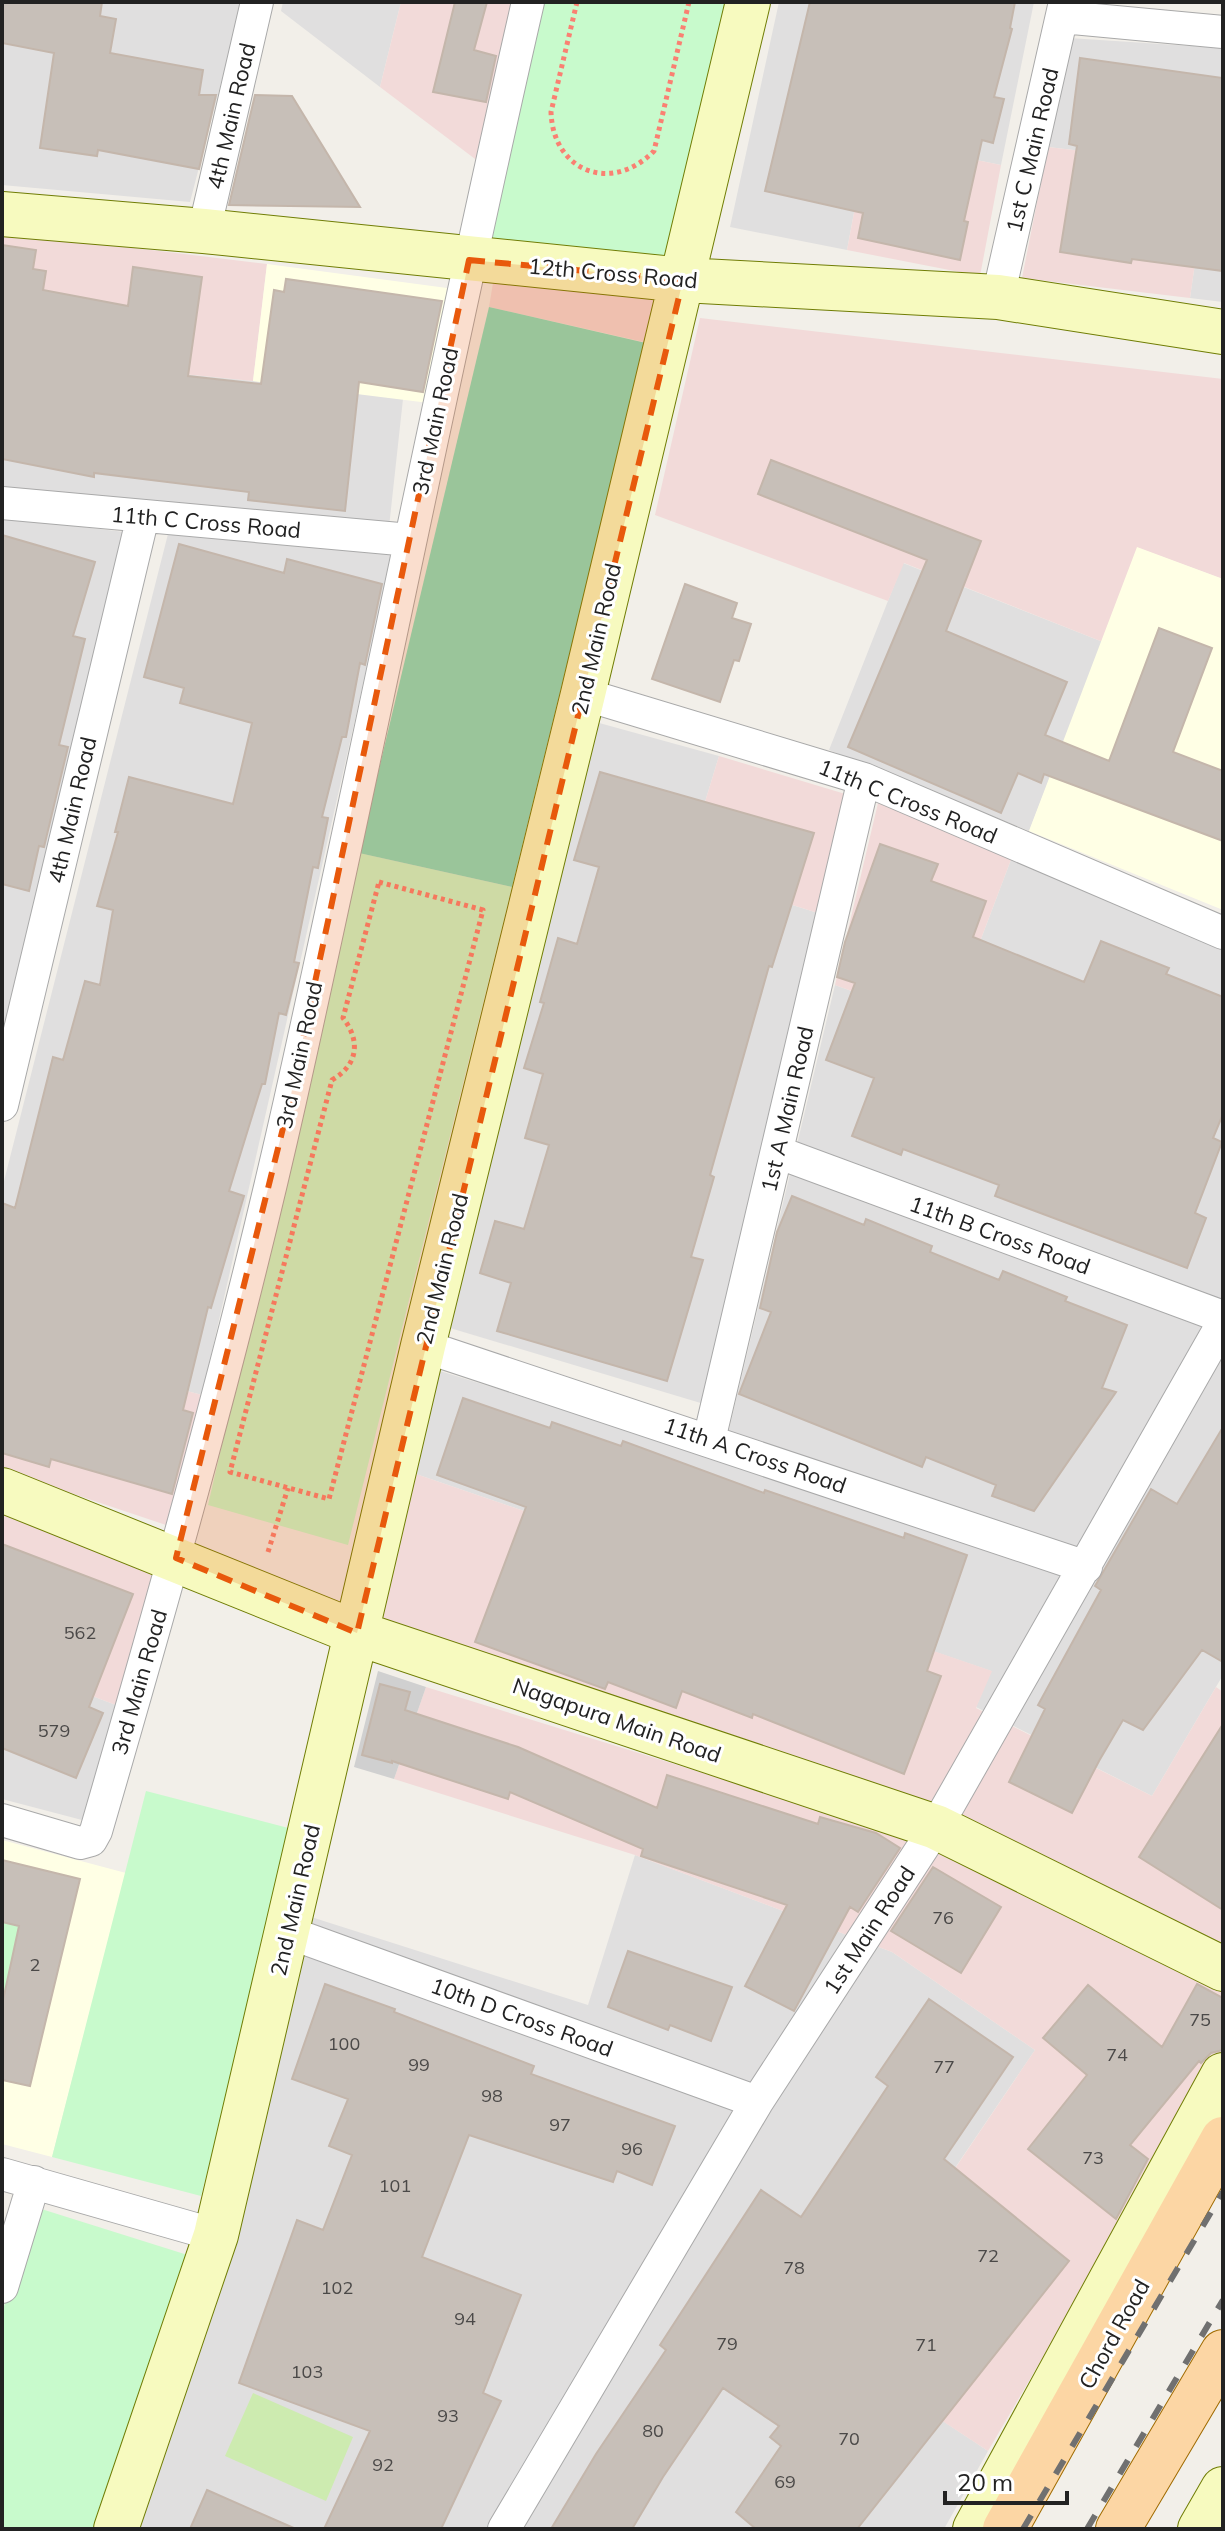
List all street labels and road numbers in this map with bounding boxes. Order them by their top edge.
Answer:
street label: 4th Main Road [201,40,261,192]
street label: 1st C Main Road [999,65,1065,235]
street label: 12th Cross Road [527,252,699,294]
street label: 3rd Main Road [406,345,464,497]
street label: 11th C Cross Road [110,500,302,544]
street label: 2nd Main Road [565,560,627,718]
street label: 4th Main Road [42,734,102,886]
street label: 11th C Cross Road [814,752,1002,850]
street label: 3rd Main Road [270,979,328,1131]
street label: 1st A Main Road [754,1023,820,1195]
street label: 11th B Cross Road [906,1189,1094,1281]
street label: 2nd Main Road [410,1190,474,1348]
street label: 11th A Cross Road [660,1411,850,1499]
street label: 3rd Main Road [105,1606,173,1758]
street label: Nagapura Main Road [509,1671,725,1769]
street label: 2nd Main Road [264,1821,326,1979]
street label: 1st Main Road [817,1861,921,1999]
street label: 10th D Cross Road [427,1971,617,2063]
street label: Chord Road [1072,2274,1156,2394]

